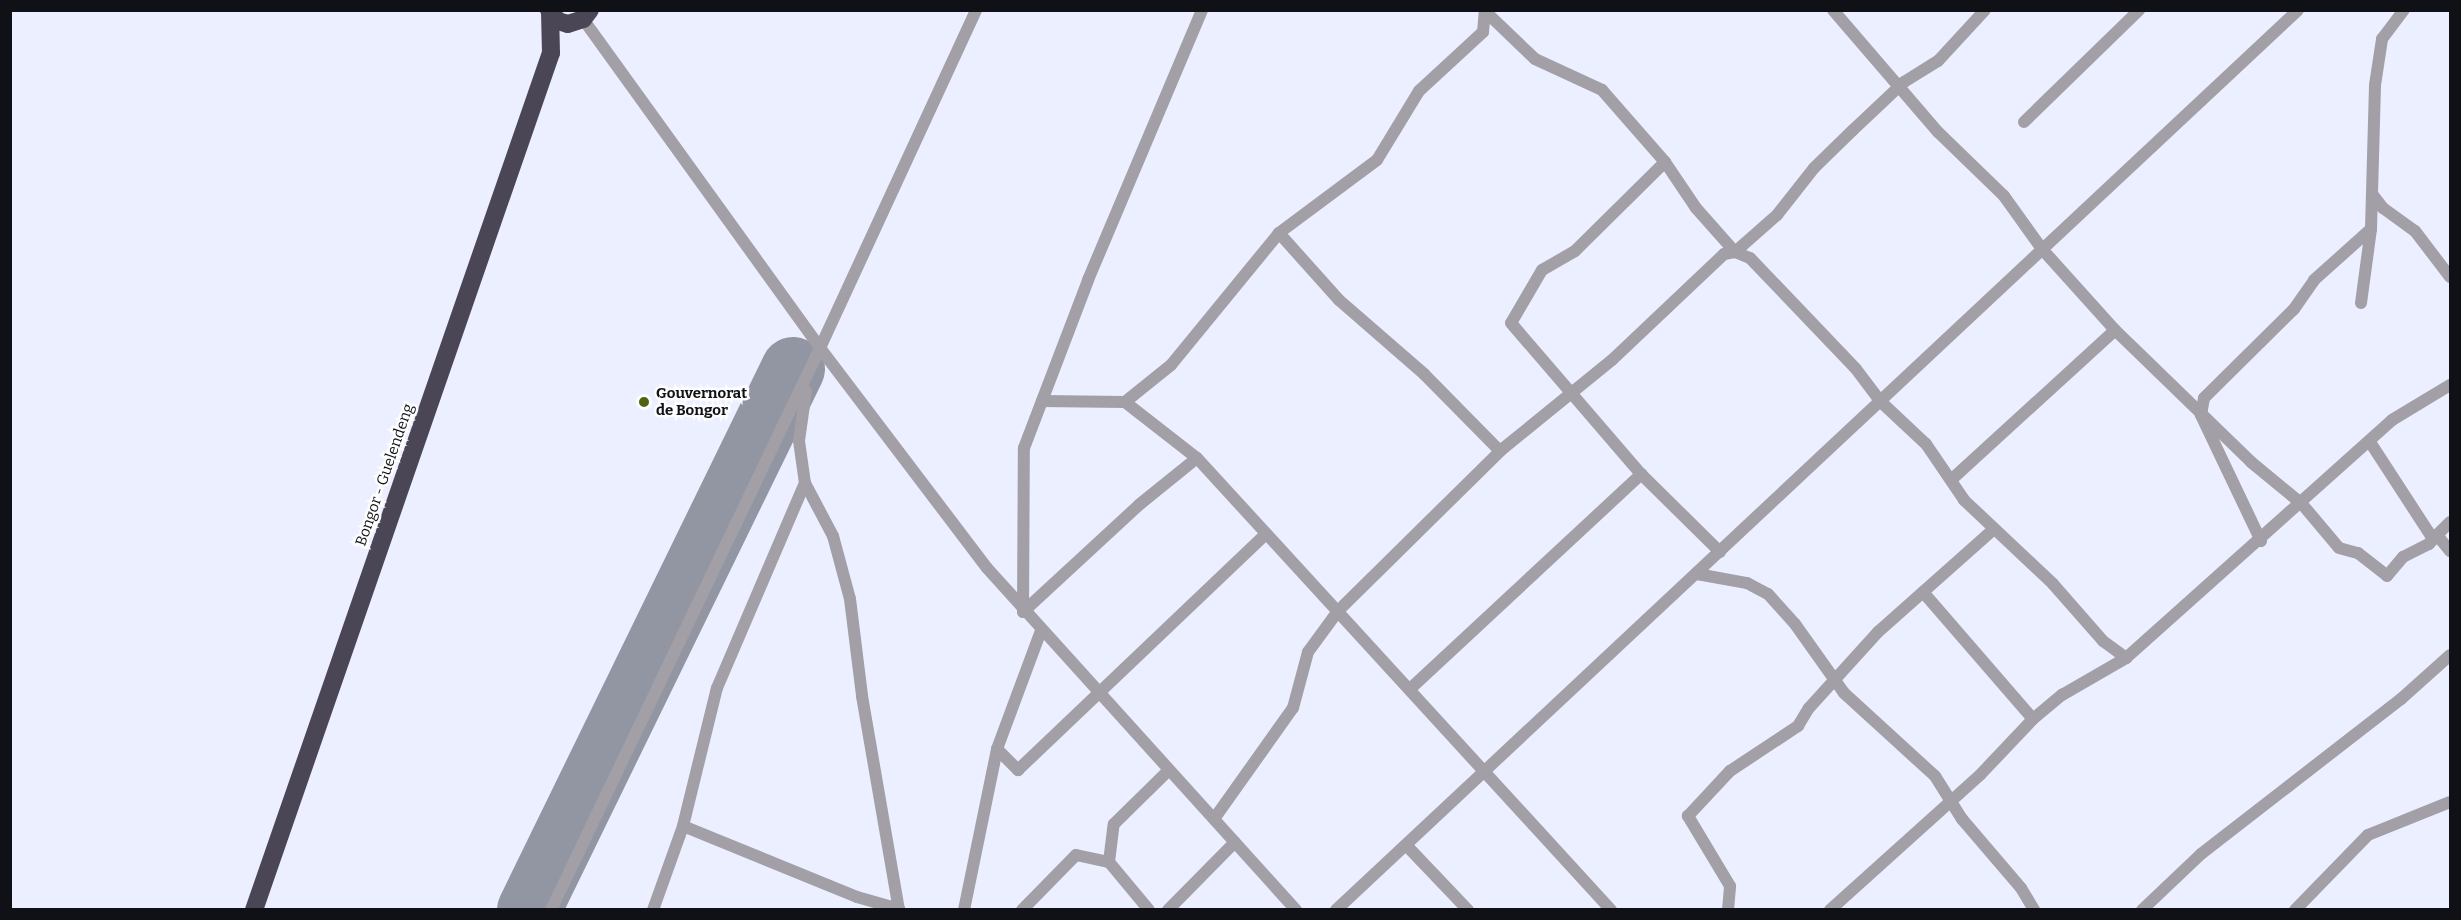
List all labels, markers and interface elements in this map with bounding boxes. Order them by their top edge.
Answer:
place label: Gouvernorat de Bongor [656,384,747,419]
marker: Gouvernorat de Bongor [637,395,651,409]
street label: Bongor - Guelendeng [352,401,418,549]

